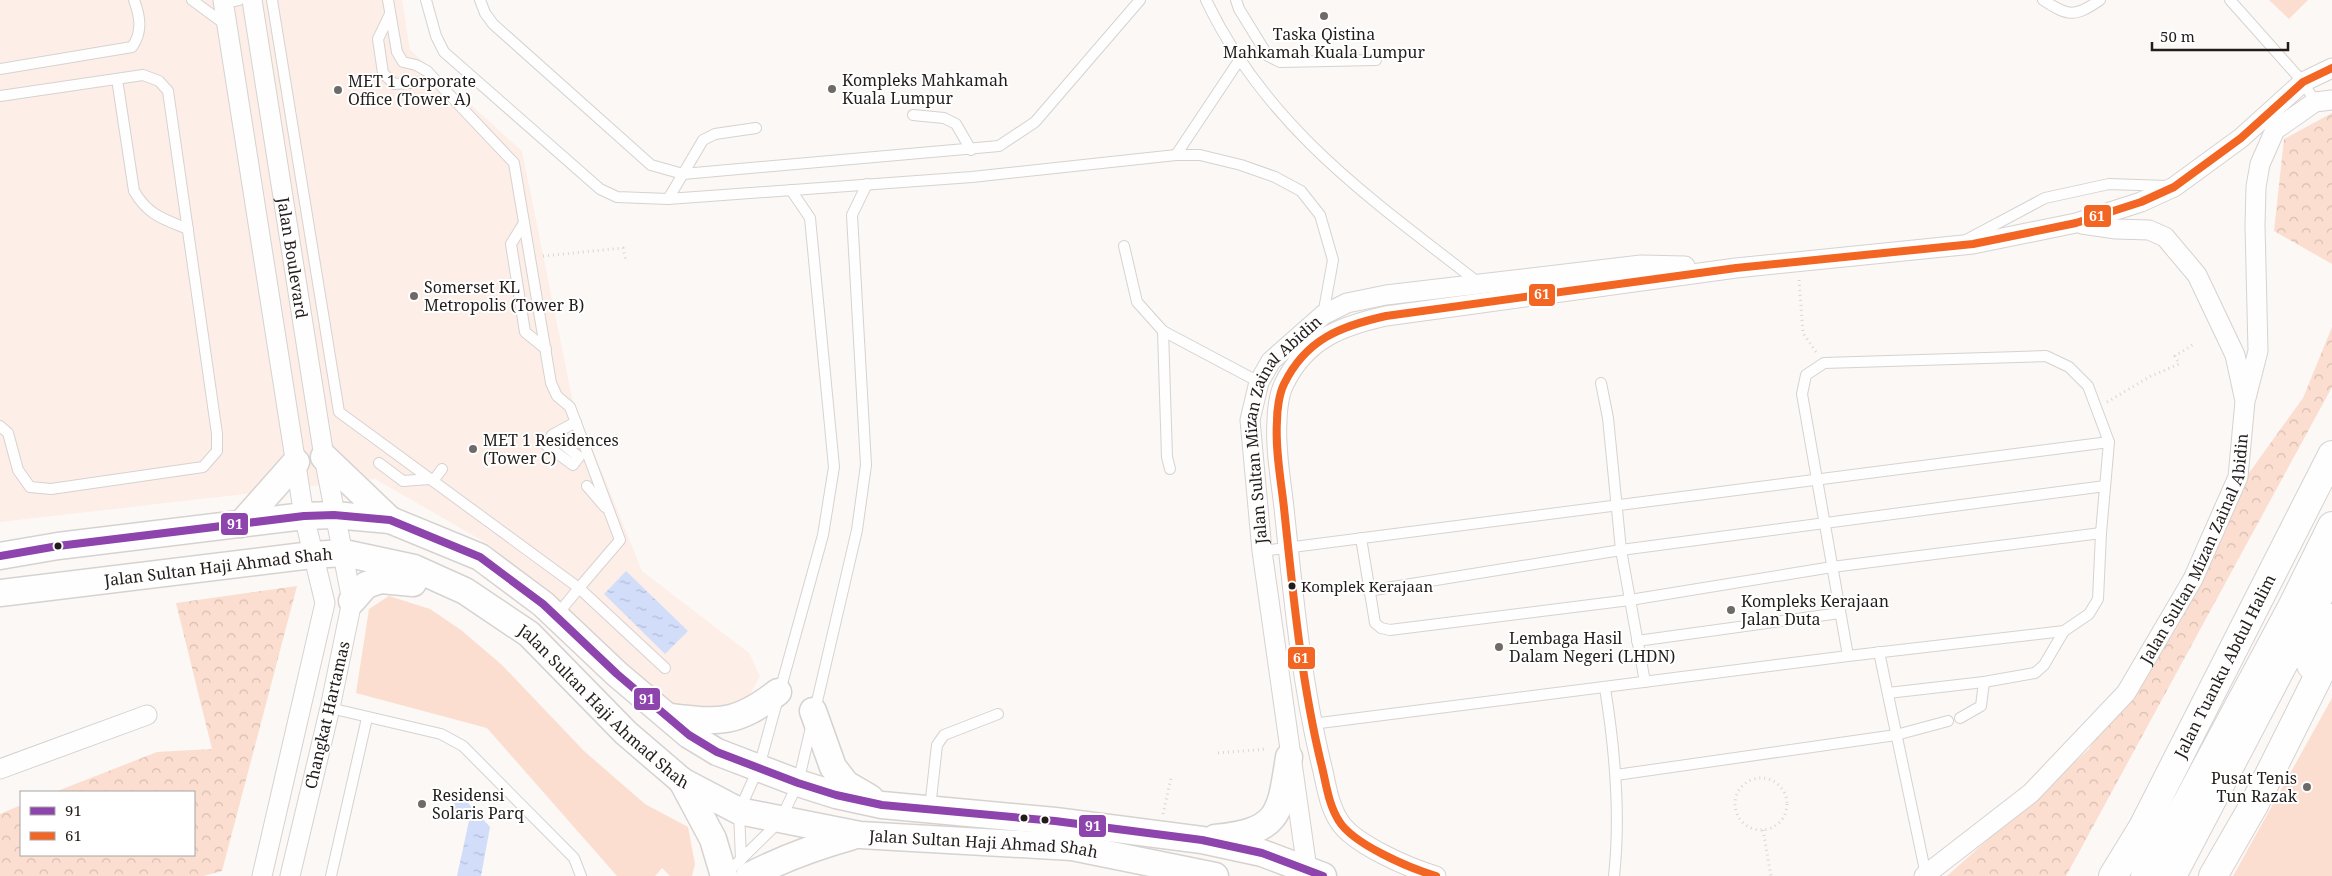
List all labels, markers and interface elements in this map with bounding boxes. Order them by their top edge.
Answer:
marker: Taska Qistina Mahkamah Kuala Lumpur [1318,10,1330,22]
scale bar [2152,20,2288,52]
place label: Taska Qistina Mahkamah Kuala Lumpur [1223,23,1425,63]
text: 50 m [2160,26,2195,46]
place label: Kompleks Mahkamah Kuala Lumpur [842,69,1008,109]
place label: MET 1 Corporate Office (Tower A) [348,70,476,110]
marker: Kompleks Mahkamah Kuala Lumpur [826,83,838,95]
marker: MET 1 Corporate Office (Tower A) [332,84,344,96]
street label: Jalan Boulevard [272,195,313,320]
line badge: 61 [2083,204,2112,228]
text: 61 [2089,206,2105,225]
place label: Somerset KL Metropolis (Tower B) [424,276,584,316]
line badge: 61 [1528,283,1556,307]
text: 61 [1534,284,1550,303]
marker: Somerset KL Metropolis (Tower B) [408,290,420,302]
street label: Jalan Sultan Mizan Zainal Abidin [1239,310,1326,546]
place label: MET 1 Residences (Tower C) [483,429,619,469]
street label: Jalan Sultan Mizan Zainal Abidin [2134,432,2253,669]
marker: MET 1 Residences (Tower C) [467,443,479,455]
line badge: 91 [220,512,249,536]
text: 91 [227,514,243,533]
unlabelled marker [53,541,63,551]
street label: Jalan Sultan Haji Ahmad Shah [102,543,333,591]
street label: Jalan Tuanku Abdul Halim [2168,570,2281,763]
place label: Komplek Kerajaan [1301,576,1433,596]
marker: Komplek Kerajaan [1287,581,1297,591]
place label: Kompleks Kerajaan Jalan Duta [1740,590,1889,630]
marker: Kompleks Kerajaan Jalan Duta [1725,604,1737,616]
street label: Jalan Sultan Haji Ahmad Shah [513,618,693,794]
place label: Lembaga Hasil Dalam Negeri (LHDN) [1509,627,1675,667]
street label: Changkat Hartamas [299,639,355,791]
marker: Lembaga Hasil Dalam Negeri (LHDN) [1493,641,1505,653]
line badge: 61 [1287,646,1316,670]
text: 61 [1293,648,1309,667]
line badge: 91 [633,687,661,711]
text: 91 [639,689,655,708]
place label: Pusat Tenis Tun Razak [2211,767,2298,807]
marker: Pusat Tenis Tun Razak [2301,781,2313,793]
place label: Residensi Solaris Parq [432,784,524,824]
legend [20,791,195,856]
marker: Residensi Solaris Parq [416,798,428,810]
text: 91 [65,800,82,820]
unlabelled marker [1019,813,1029,823]
line badge: 91 [1078,814,1107,838]
unlabelled marker [1040,815,1050,825]
text: 91 [1085,816,1101,835]
street label: Jalan Sultan Haji Ahmad Shah [867,824,1100,863]
text: 61 [65,825,82,845]

